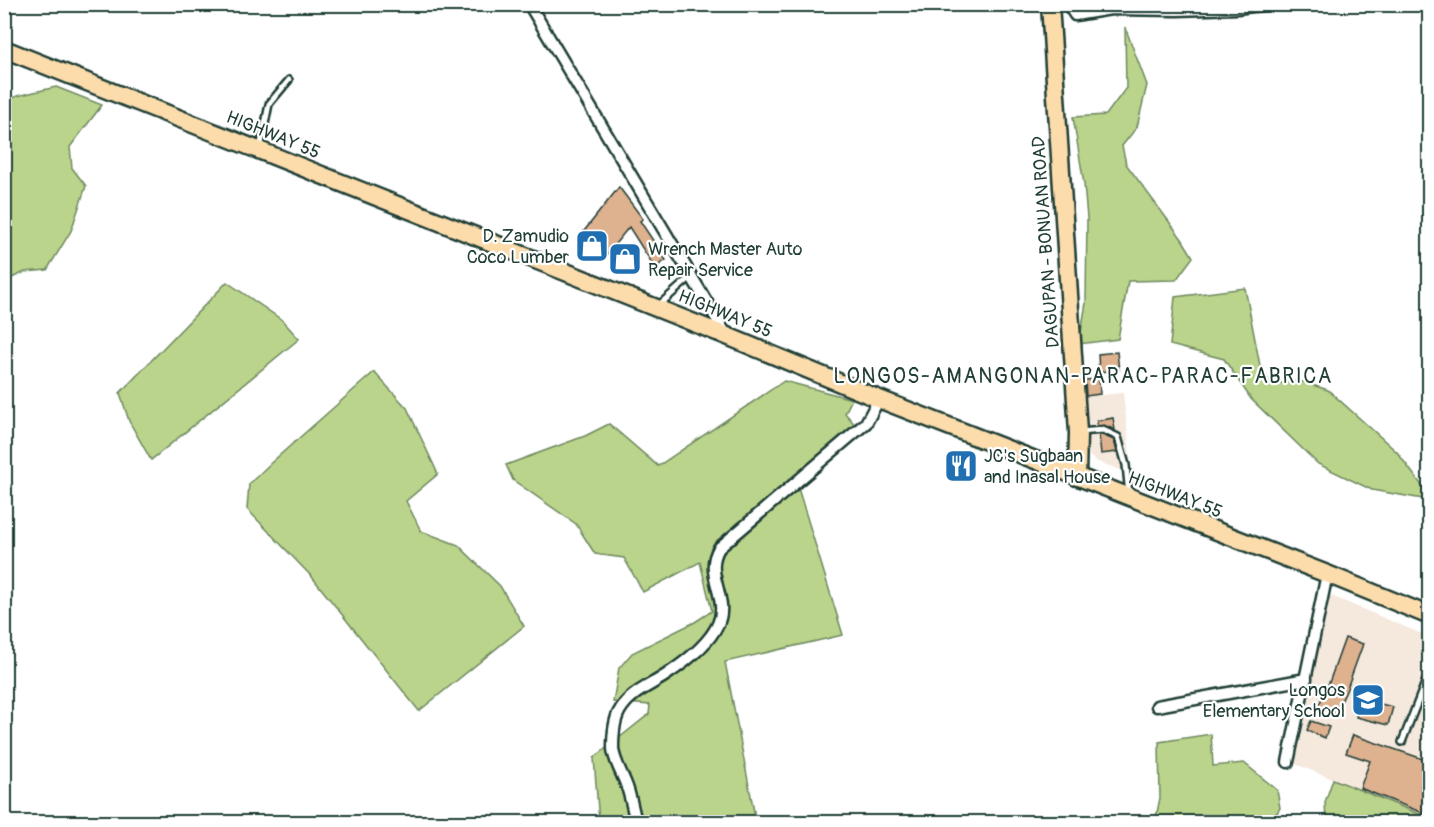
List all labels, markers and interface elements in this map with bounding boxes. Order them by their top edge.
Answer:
street label: HIGHWAY 55 [223,106,323,164]
street label: DAGUPAN - BONUAN ROAD [1027,135,1065,349]
place label: D. Zamudio Coco Lumber [467,225,570,269]
shop icon: D. Zamudio Coco Lumber [574,228,610,264]
place label: Wrench Master Auto Repair Service [648,238,803,282]
shop icon: Wrench Master Auto Repair Service [607,241,643,277]
street label: HIGHWAY 55 [675,285,775,343]
district label: LONGOS-AMANGONAN-PARAC‑PARAC-FABRICA [833,363,1333,390]
place label: JC's Sugbaan and Inasal House [984,445,1110,489]
restaurant icon: JC's Sugbaan and Inasal House [943,448,979,484]
street label: HIGHWAY 55 [1125,466,1225,524]
place label: Longos Elementary School [1203,679,1345,723]
school or university icon: Longos Elementary School [1350,682,1386,718]

